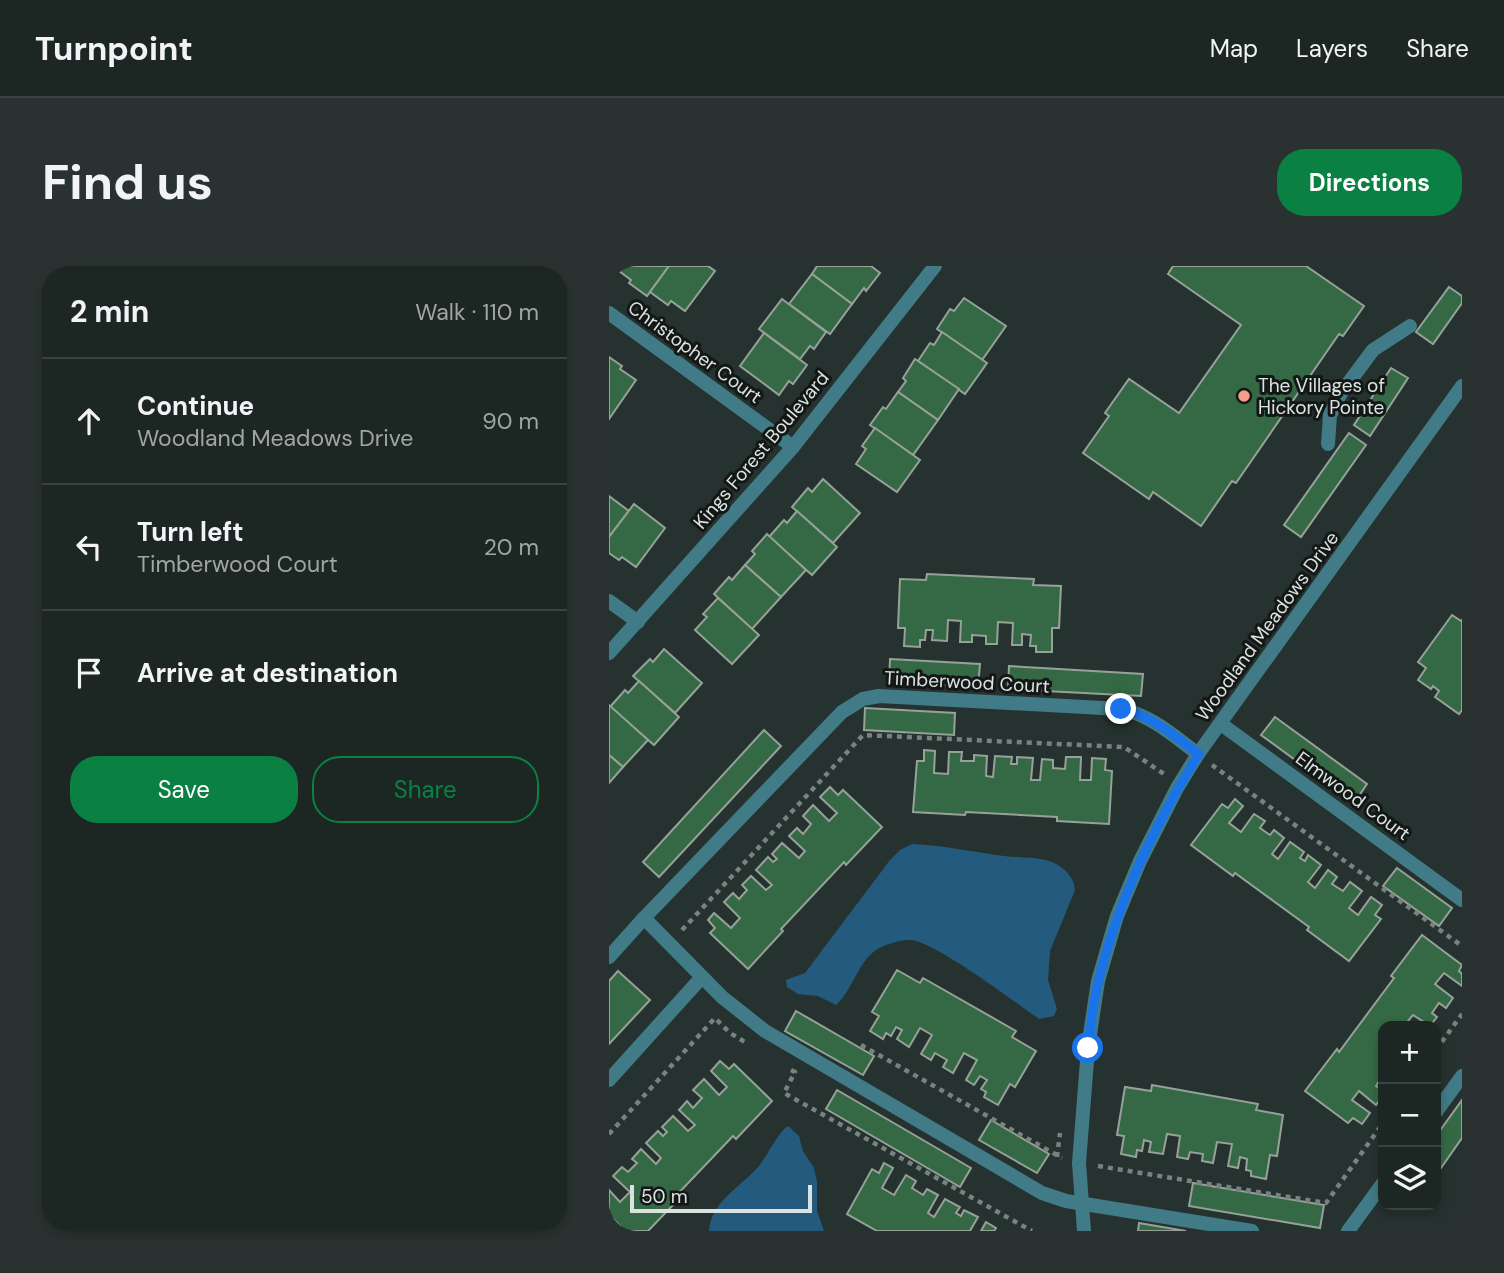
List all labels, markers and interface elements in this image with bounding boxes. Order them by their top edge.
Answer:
text: Turnpoint [35,27,193,70]
text: Map [1210,33,1258,64]
text: Layers [1296,33,1368,64]
text: Share [1406,33,1469,64]
button: Directions [1277,149,1462,216]
text: Find us [42,150,213,214]
text: 2 min [70,292,149,331]
street label: Christopher Court [623,295,767,409]
text: Walk · 110 m [415,297,539,327]
street label: Kings Forest Boulevard [688,366,834,534]
place label: The Villages of Hickory Pointe [1258,373,1385,420]
marker: The Villages of Hickory Pointe [1236,388,1252,404]
text: Continue [137,389,254,423]
icon: ahead [70,402,108,440]
text: 90 m [482,406,539,436]
text: Woodland Meadows Drive [137,423,413,453]
text: Turn left [137,515,244,549]
street label: Woodland Meadows Drive [1190,526,1344,726]
icon: left [70,528,108,566]
text: 20 m [484,532,539,562]
text: Timberwood Court [137,549,338,579]
icon: arrive [70,654,108,692]
text: Arrive at destination [137,656,398,690]
street label: Timberwood Court [884,665,1050,699]
route end [1105,693,1136,724]
street label: Elmwood Court [1291,746,1415,846]
button: Save [70,756,298,823]
button: Share [312,756,539,823]
map controls [1378,1021,1441,1210]
button: + [1378,1021,1441,1084]
route start [1072,1032,1103,1063]
button: − [1378,1084,1441,1147]
button: layers [1378,1147,1441,1210]
scale bar [630,1182,812,1214]
text: 50 m [641,1184,688,1209]

